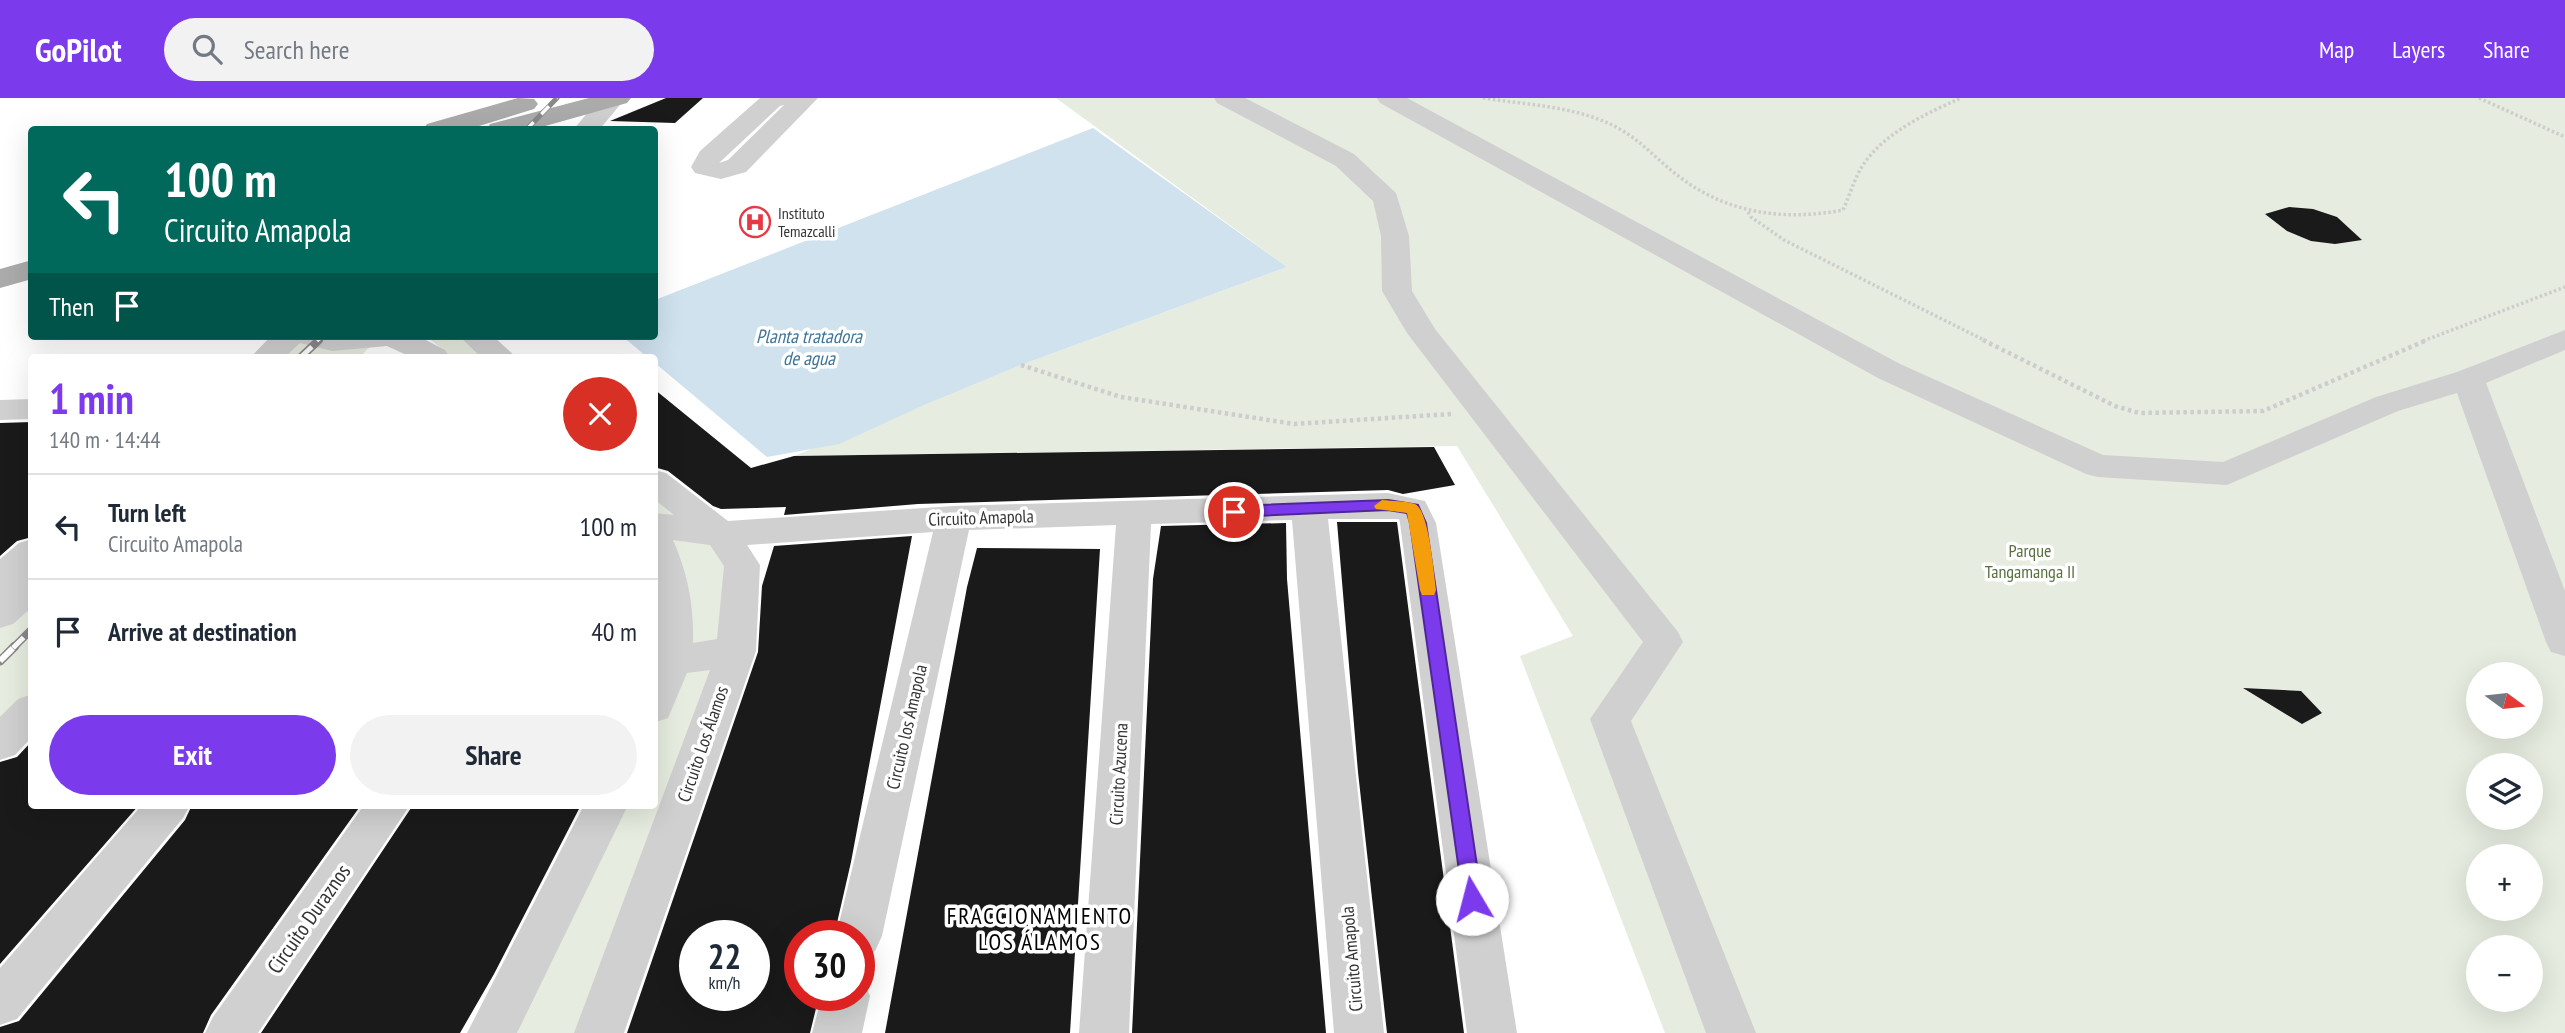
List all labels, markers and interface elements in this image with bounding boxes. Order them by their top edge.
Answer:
search box [164,18,654,81]
text: GoPilot [35,28,122,71]
icon: search [188,30,226,68]
text: Search here [244,33,349,66]
text: Map [2319,34,2354,65]
text: Layers [2392,34,2445,65]
text: Share [2483,34,2530,65]
text: 100 m [164,147,277,211]
icon: left [49,154,140,245]
place label: Instituto Temazcalli [778,203,836,241]
hospital icon: Instituto Temazcalli [738,205,772,239]
text: Circuito Amapola [164,209,352,251]
icon: arrive [108,287,146,325]
text: Then [49,290,94,323]
water label: Planta tratadora de agua [756,324,863,370]
text: 1 min [49,371,134,426]
button: close [563,377,637,451]
text: 140 m · 14:44 [49,425,161,454]
pin [1204,482,1264,542]
icon: arrive [1215,493,1253,531]
text: Turn left [108,496,186,529]
street label: Circuito Amapola [928,504,1034,531]
icon: left [49,508,87,546]
text: 100 m [579,510,637,543]
text: Circuito Amapola [108,529,243,558]
park label: Parque Tangamanga II [1985,539,2075,583]
icon: arrive [49,613,87,651]
text: Arrive at destination [108,615,297,648]
text: 40 m [591,615,637,648]
street label: Circuito los Amapola [881,662,932,792]
north arrow [2466,662,2543,738]
map controls [2466,662,2543,1012]
street label: Circuito Los Álamos [672,683,733,805]
button: Exit [49,715,336,795]
button: Share [350,715,637,795]
street label: Circuito Azucena [1104,722,1133,826]
button: layers [2466,753,2543,830]
button: + [2466,844,2543,921]
street label: Circuito Duraznos [261,859,356,979]
position arrow [1435,862,1509,936]
district label: FRACCIONAMIENTO LOS ÁLAMOS [947,901,1133,956]
street label: Circuito Amapola [1335,905,1368,1013]
speed limit sign: 30 [784,920,875,1011]
text: 22 [708,933,741,979]
button: − [2466,935,2543,1012]
text: km/h [709,971,740,994]

